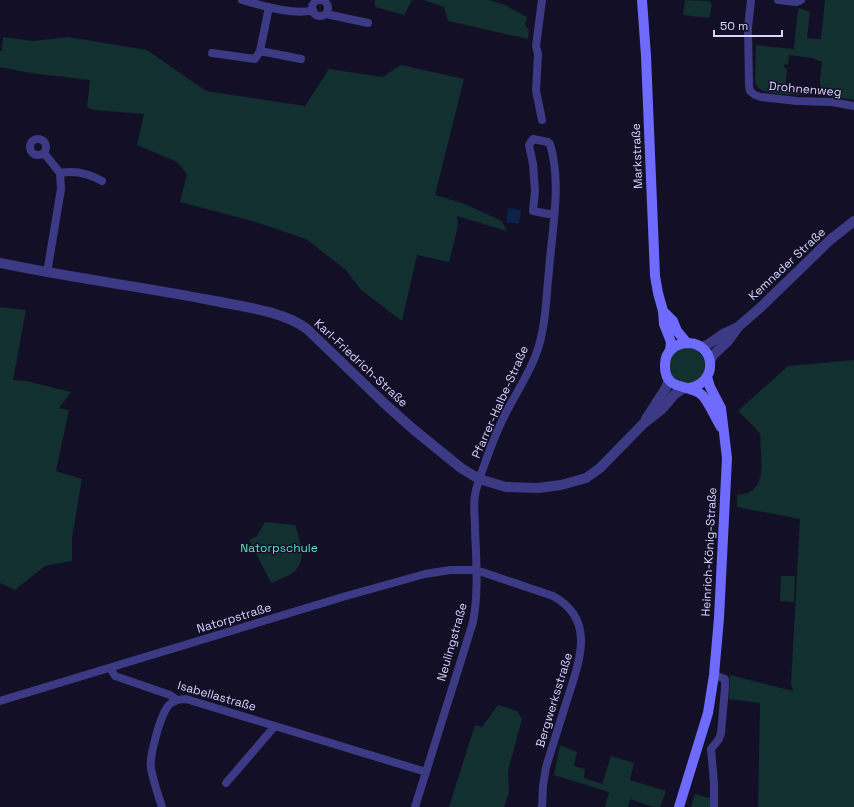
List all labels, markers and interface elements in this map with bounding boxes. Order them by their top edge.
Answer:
scale bar [714,12,782,38]
text: 50 m [720,18,748,34]
street label: Drohnenweg [768,78,842,100]
street label: Markstraße [628,123,646,189]
street label: Kemnader Straße [745,224,829,304]
street label: Karl-Friedrich-Straße [311,316,411,410]
street label: Pfarrer-Halbe-Straße [468,343,532,461]
street label: Heinrich-König-Straße [698,487,720,617]
park label: Natorpschule [240,540,318,556]
street label: Natorpstraße [195,599,273,637]
street label: Neulingstraße [433,601,471,683]
street label: Bergwerksstraße [532,651,576,749]
street label: Isabellastraße [176,677,258,715]

